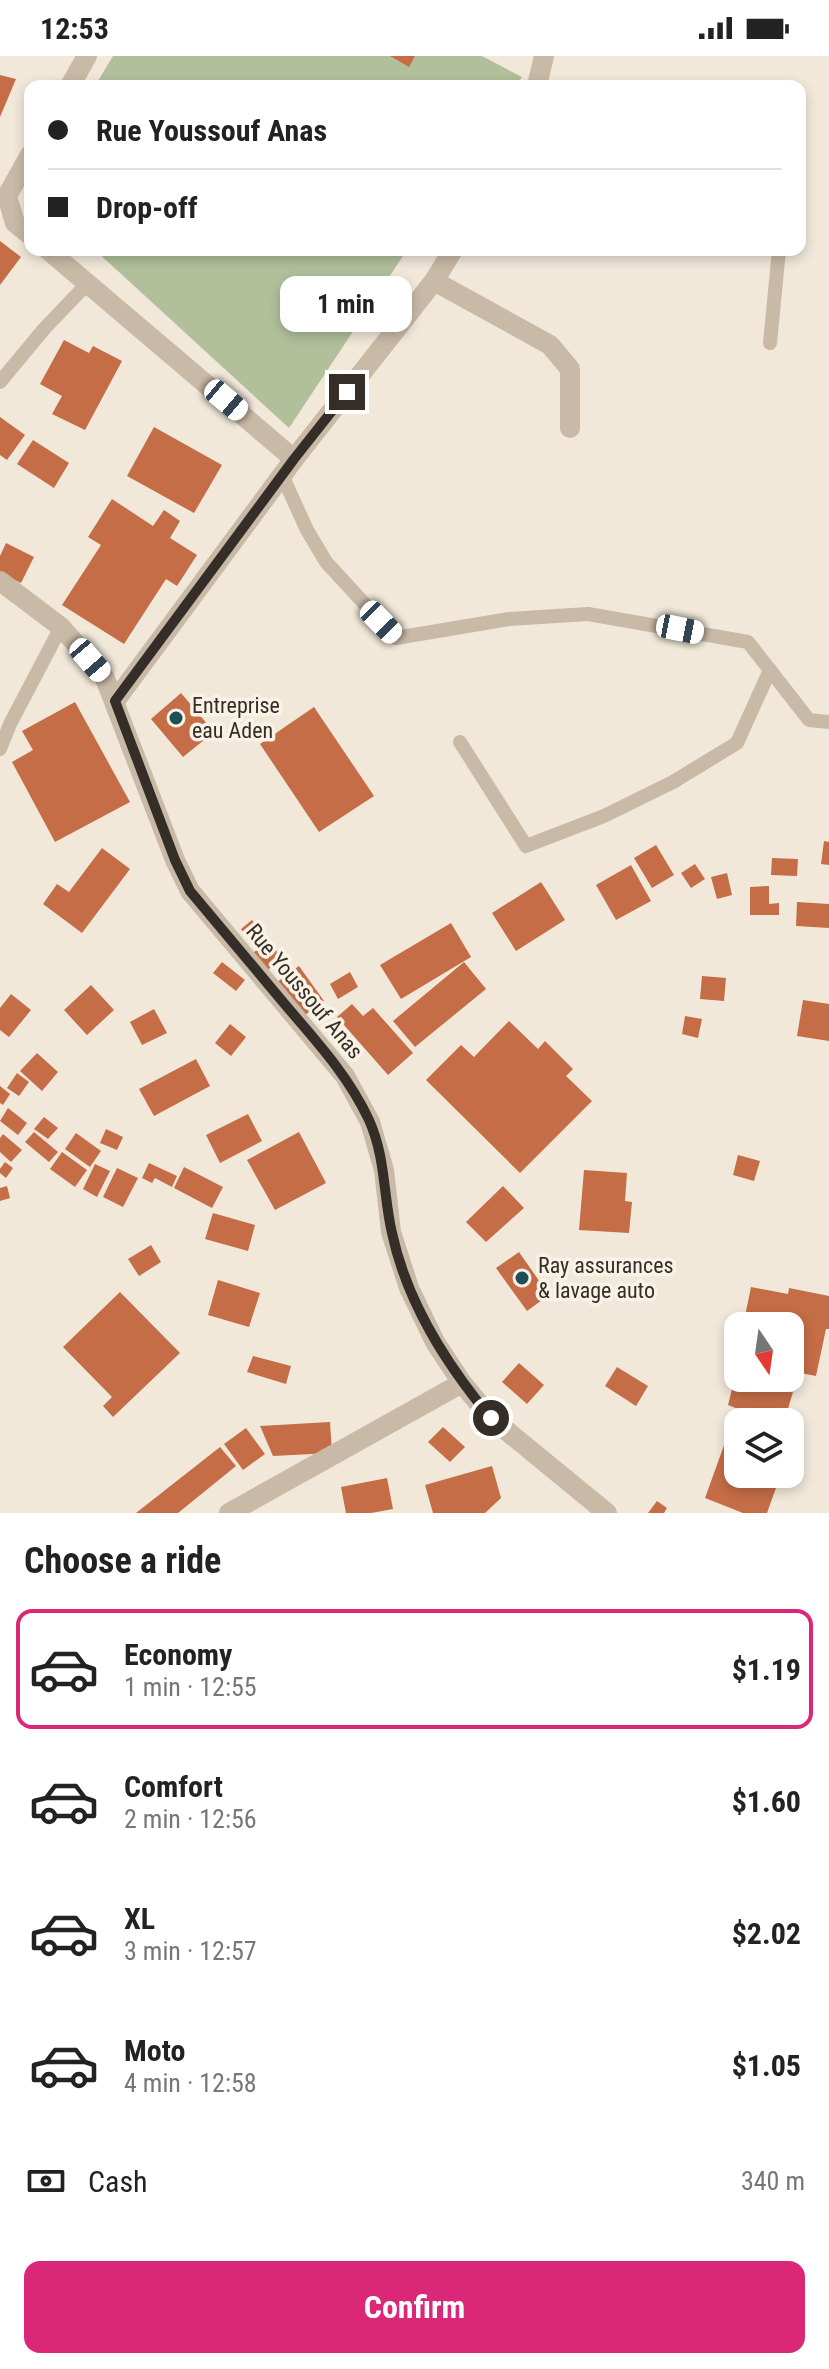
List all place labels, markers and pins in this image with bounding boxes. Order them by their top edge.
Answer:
place label: Entreprise eau Aden [192,693,280,743]
marker: Entreprise eau Aden [167,709,185,727]
place label: Ray assurances & lavage auto [538,1253,673,1303]
marker: Ray assurances & lavage auto [513,1269,531,1287]

